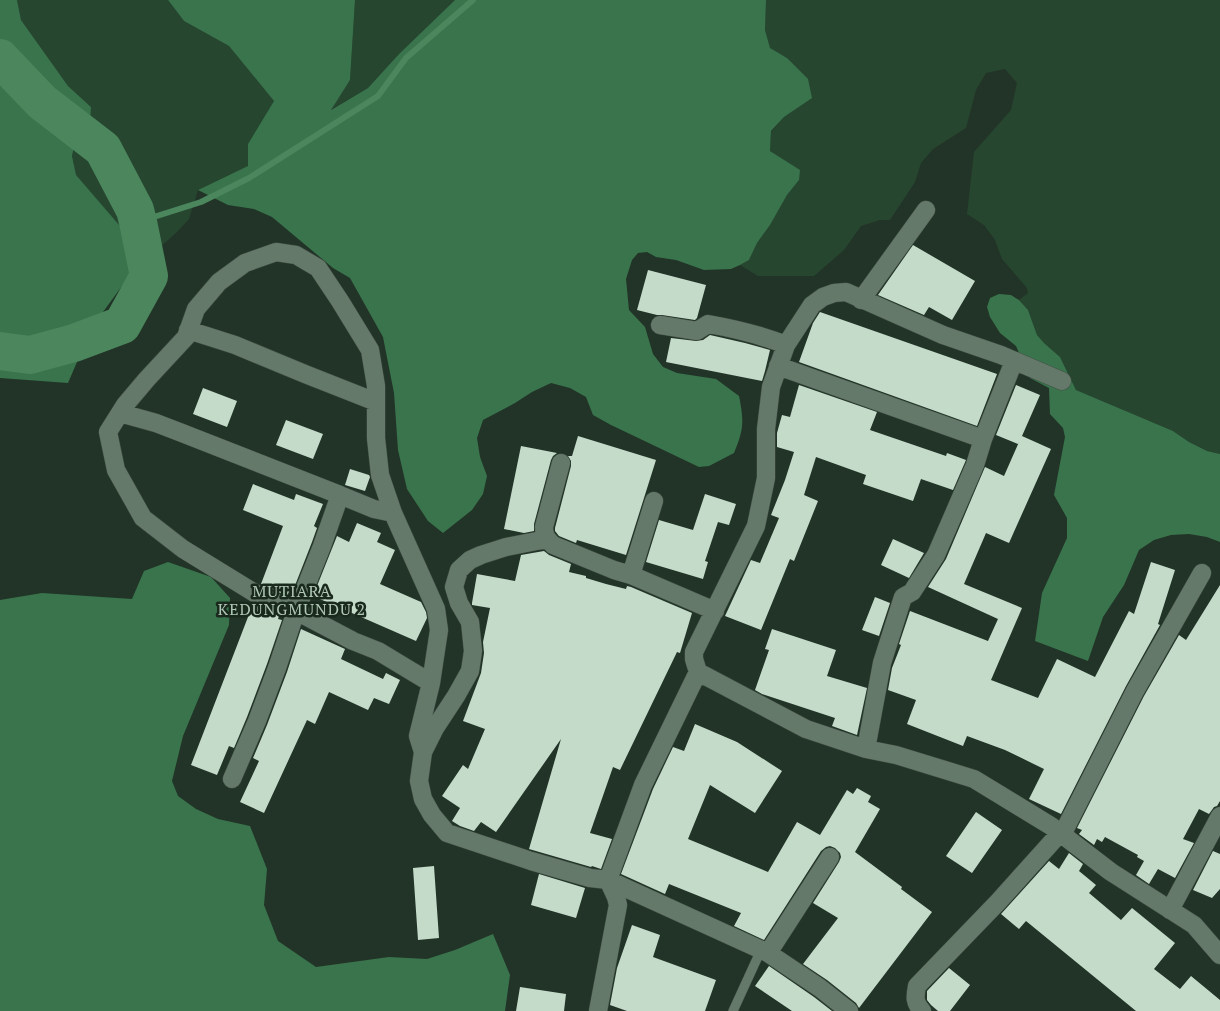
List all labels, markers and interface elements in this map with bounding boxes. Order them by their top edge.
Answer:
district label: MUTIARA KEDUNGMUNDU 2 [218,580,366,620]

